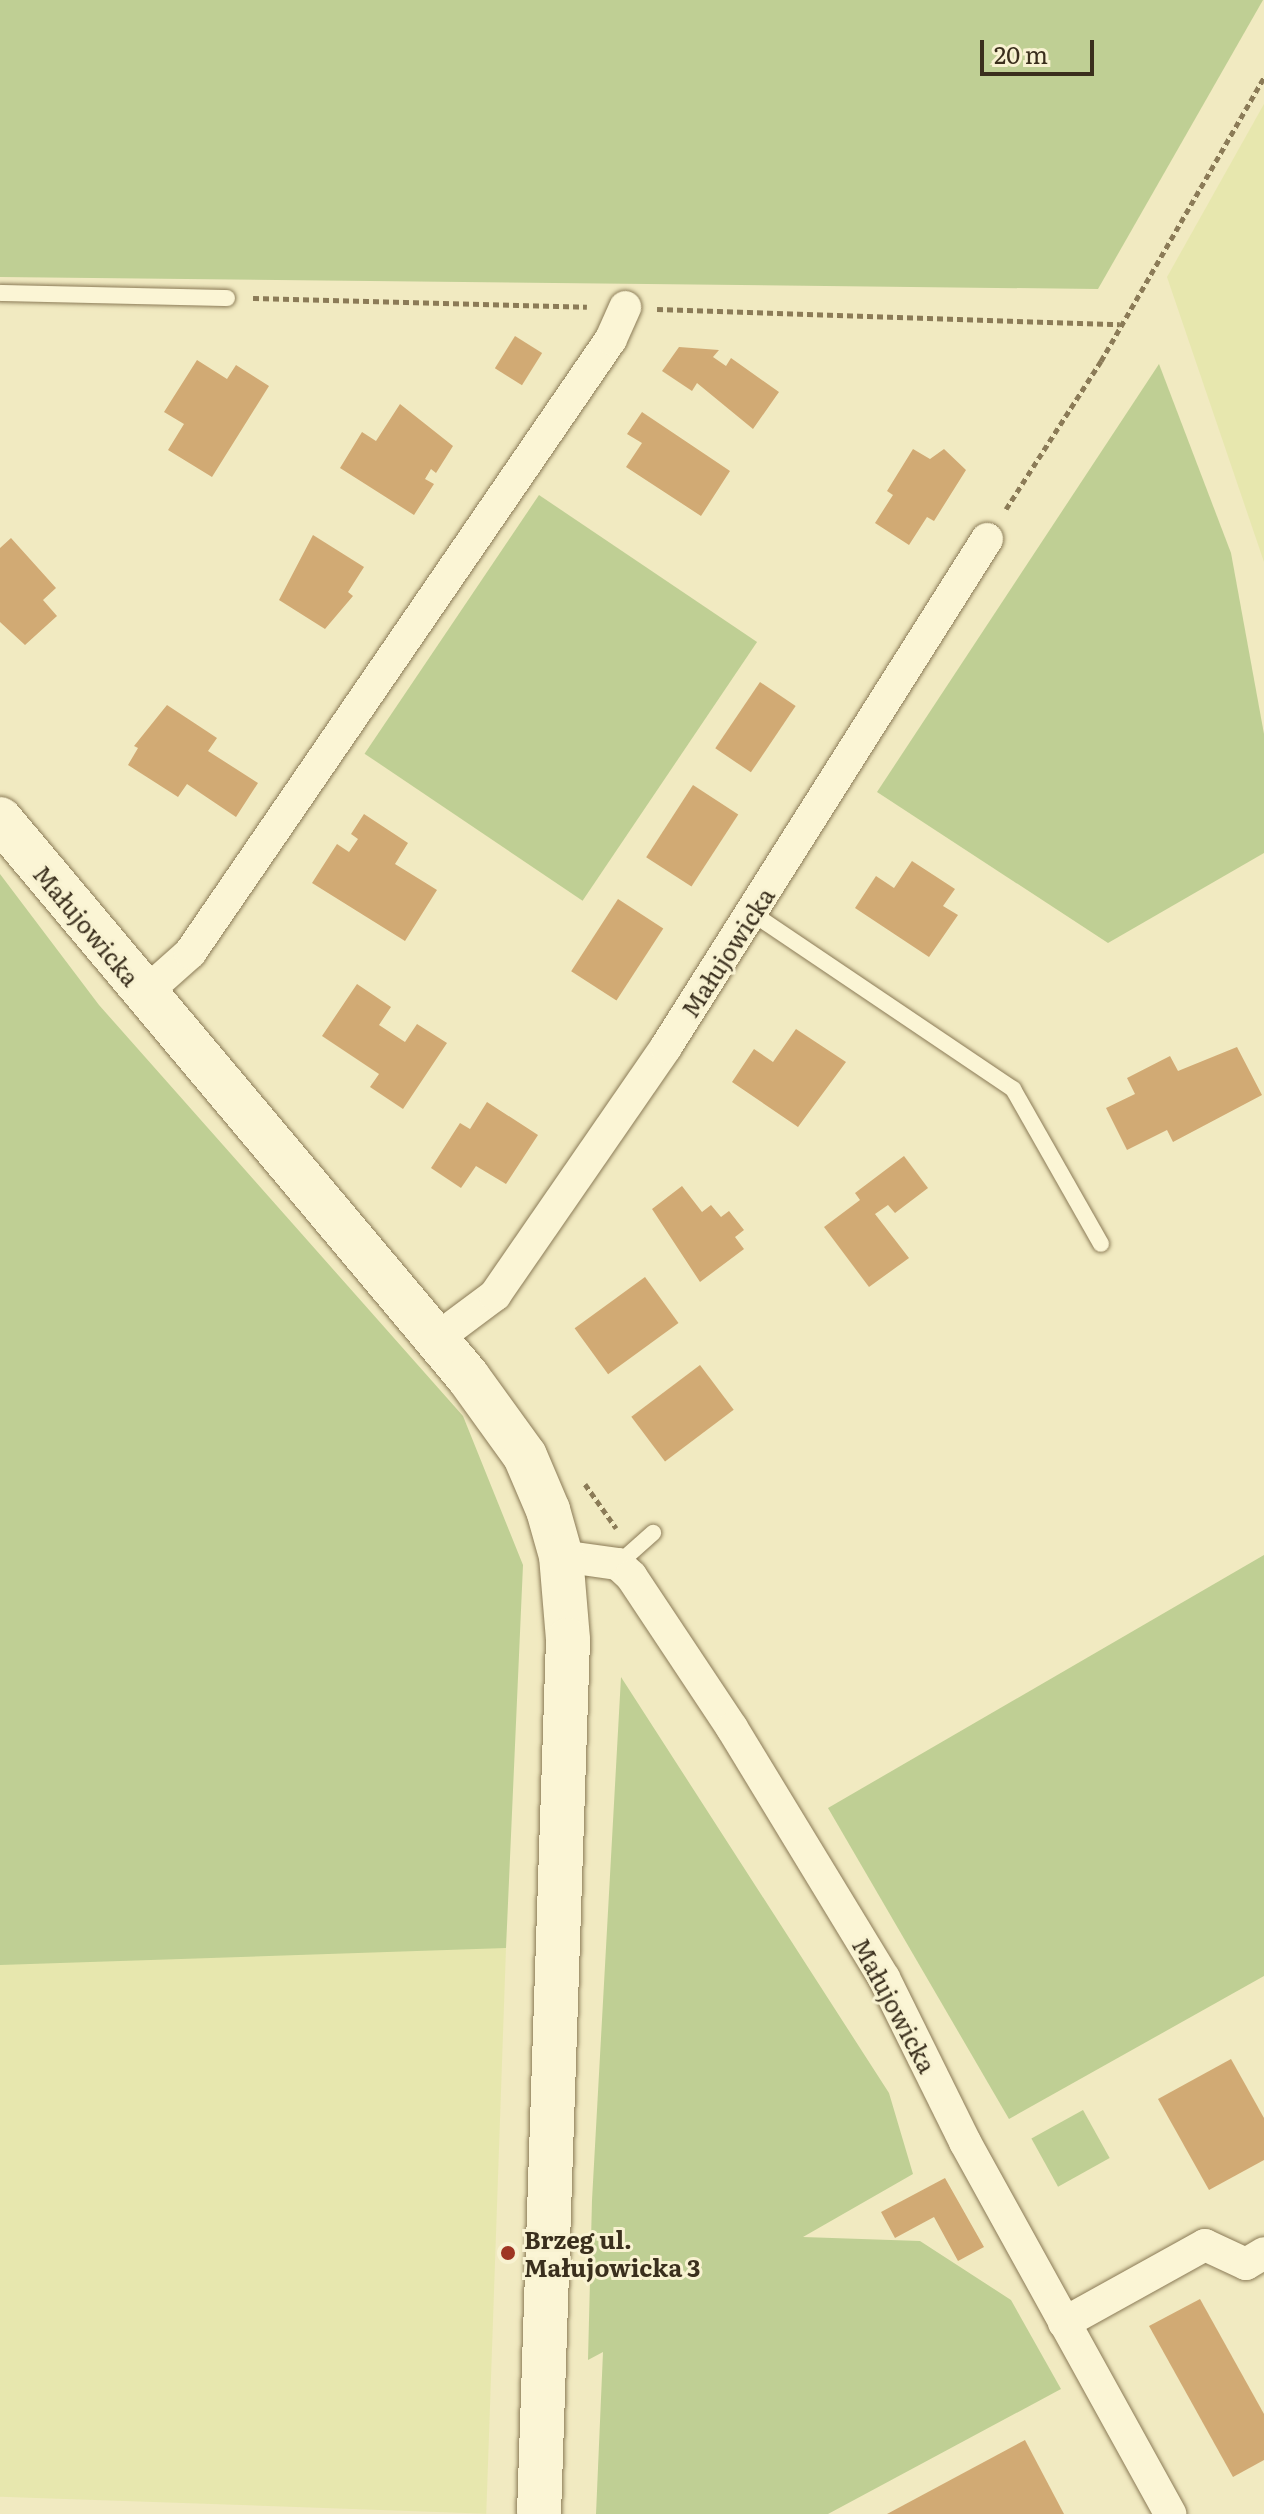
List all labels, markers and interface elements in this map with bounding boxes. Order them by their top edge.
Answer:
scale bar [984,24,1098,74]
text: 20 m [994,36,1048,71]
street label: Małujowicka [28,859,146,991]
street label: Małujowicka [674,882,780,1022]
street label: Małujowicka [847,1933,943,2077]
place label: Brzeg ul. Małujowicka 3 [524,2225,700,2281]
marker: Brzeg ul. Małujowicka 3 [499,2244,517,2262]

